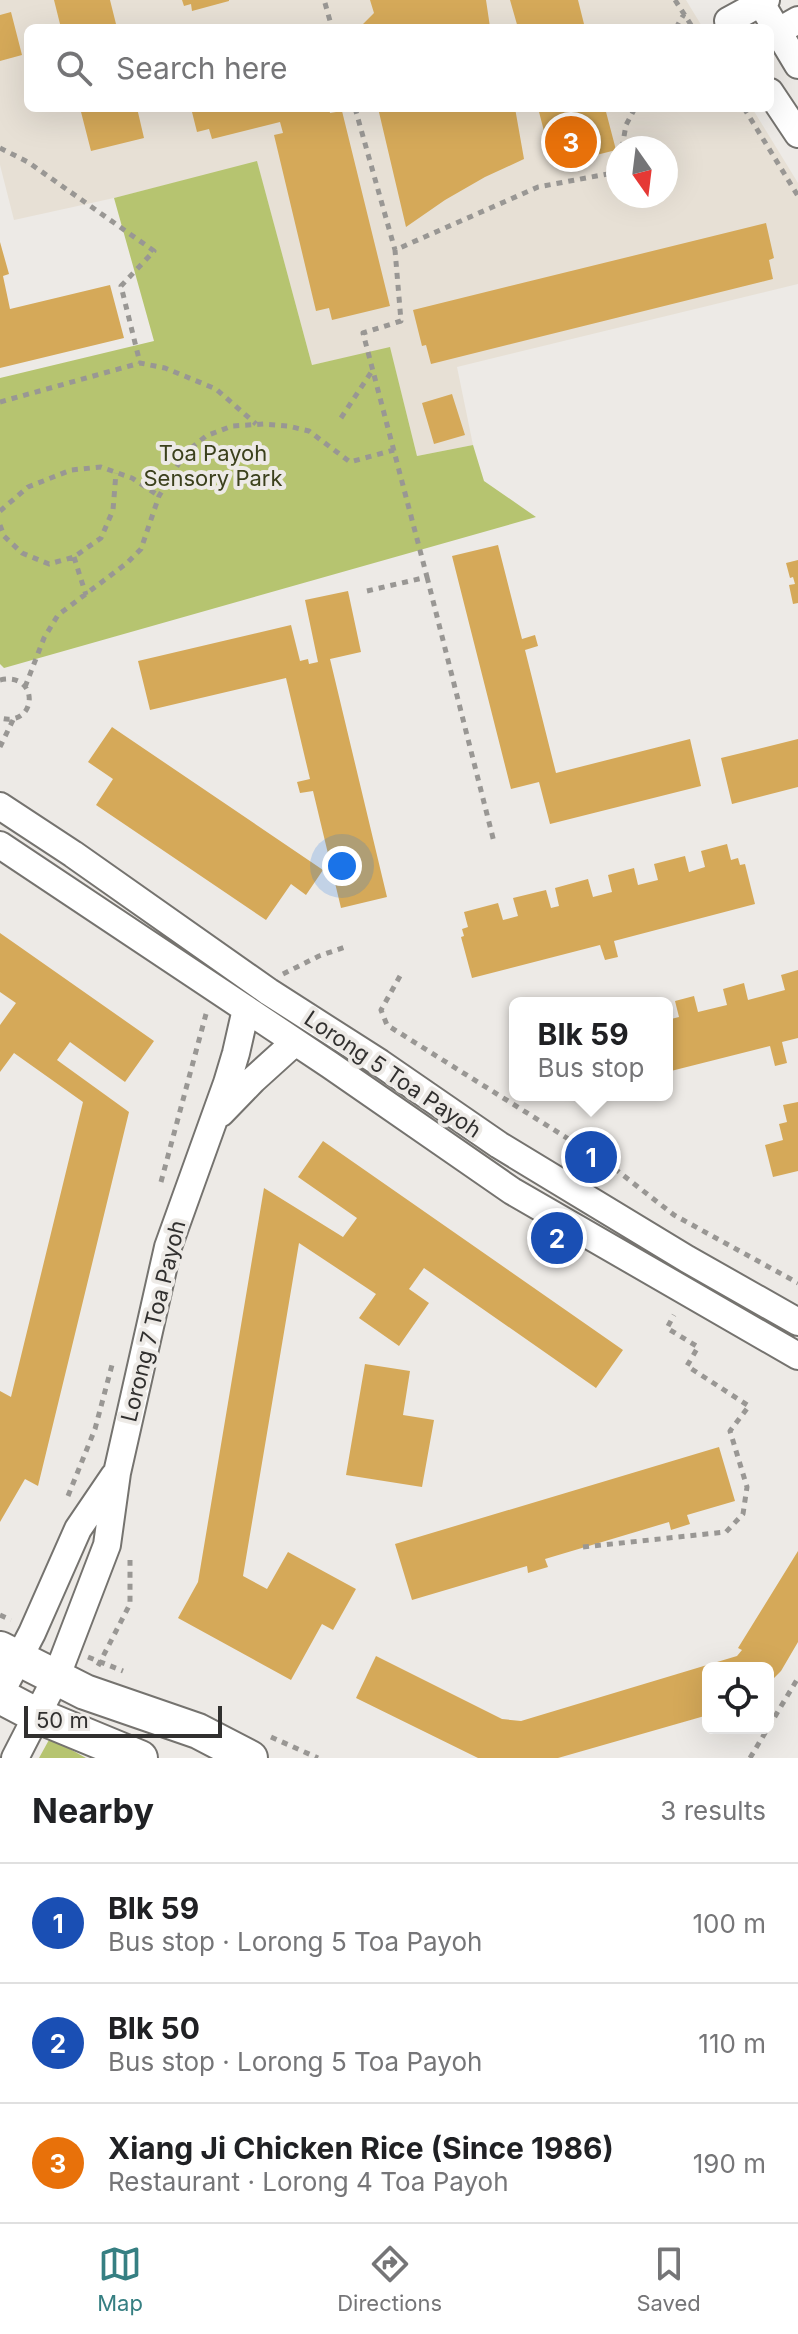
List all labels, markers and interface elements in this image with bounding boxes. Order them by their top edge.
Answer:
search box [24,24,774,112]
icon: search [52,46,96,90]
text: Search here [116,50,288,86]
pin: 3 [545,112,597,172]
north arrow [606,136,678,208]
park label: Toa Payoh Sensory Park [143,440,283,491]
your location [322,846,362,886]
popup [509,997,673,1101]
street label: Lorong 5 Toa Payoh [300,1005,486,1143]
text: Blk 59 [538,1016,629,1052]
text: Bus stop [538,1052,644,1083]
pin: 1 [565,1127,617,1187]
pin: 2 [531,1208,583,1268]
street label: Lorong 7 Toa Payoh [115,1218,191,1424]
map controls [702,1662,774,1734]
button: locate [702,1662,774,1734]
scale bar [24,1702,222,1738]
text: 50 m [36,1707,89,1733]
text: Nearby [32,1790,154,1831]
text: 3 results [660,1795,766,1826]
text: Blk 59 [108,1890,199,1926]
text: 1 [52,1908,64,1939]
text: 100 m [693,1908,766,1939]
text: Bus stop · Lorong 5 Toa Payoh [108,1926,482,1957]
text: Blk 50 [108,2010,200,2046]
text: 2 [50,2028,66,2059]
text: 110 m [698,2028,766,2059]
text: Bus stop · Lorong 5 Toa Payoh [108,2046,482,2077]
text: Xiang Ji Chicken Rice (Since 1986) [108,2130,614,2166]
text: 3 [50,2148,66,2179]
text: 190 m [693,2148,766,2179]
text: Restaurant · Lorong 4 Toa Payoh [108,2166,509,2197]
tab: Map [97,2242,143,2316]
tab: Directions [337,2242,442,2316]
tab: Saved [636,2242,701,2316]

